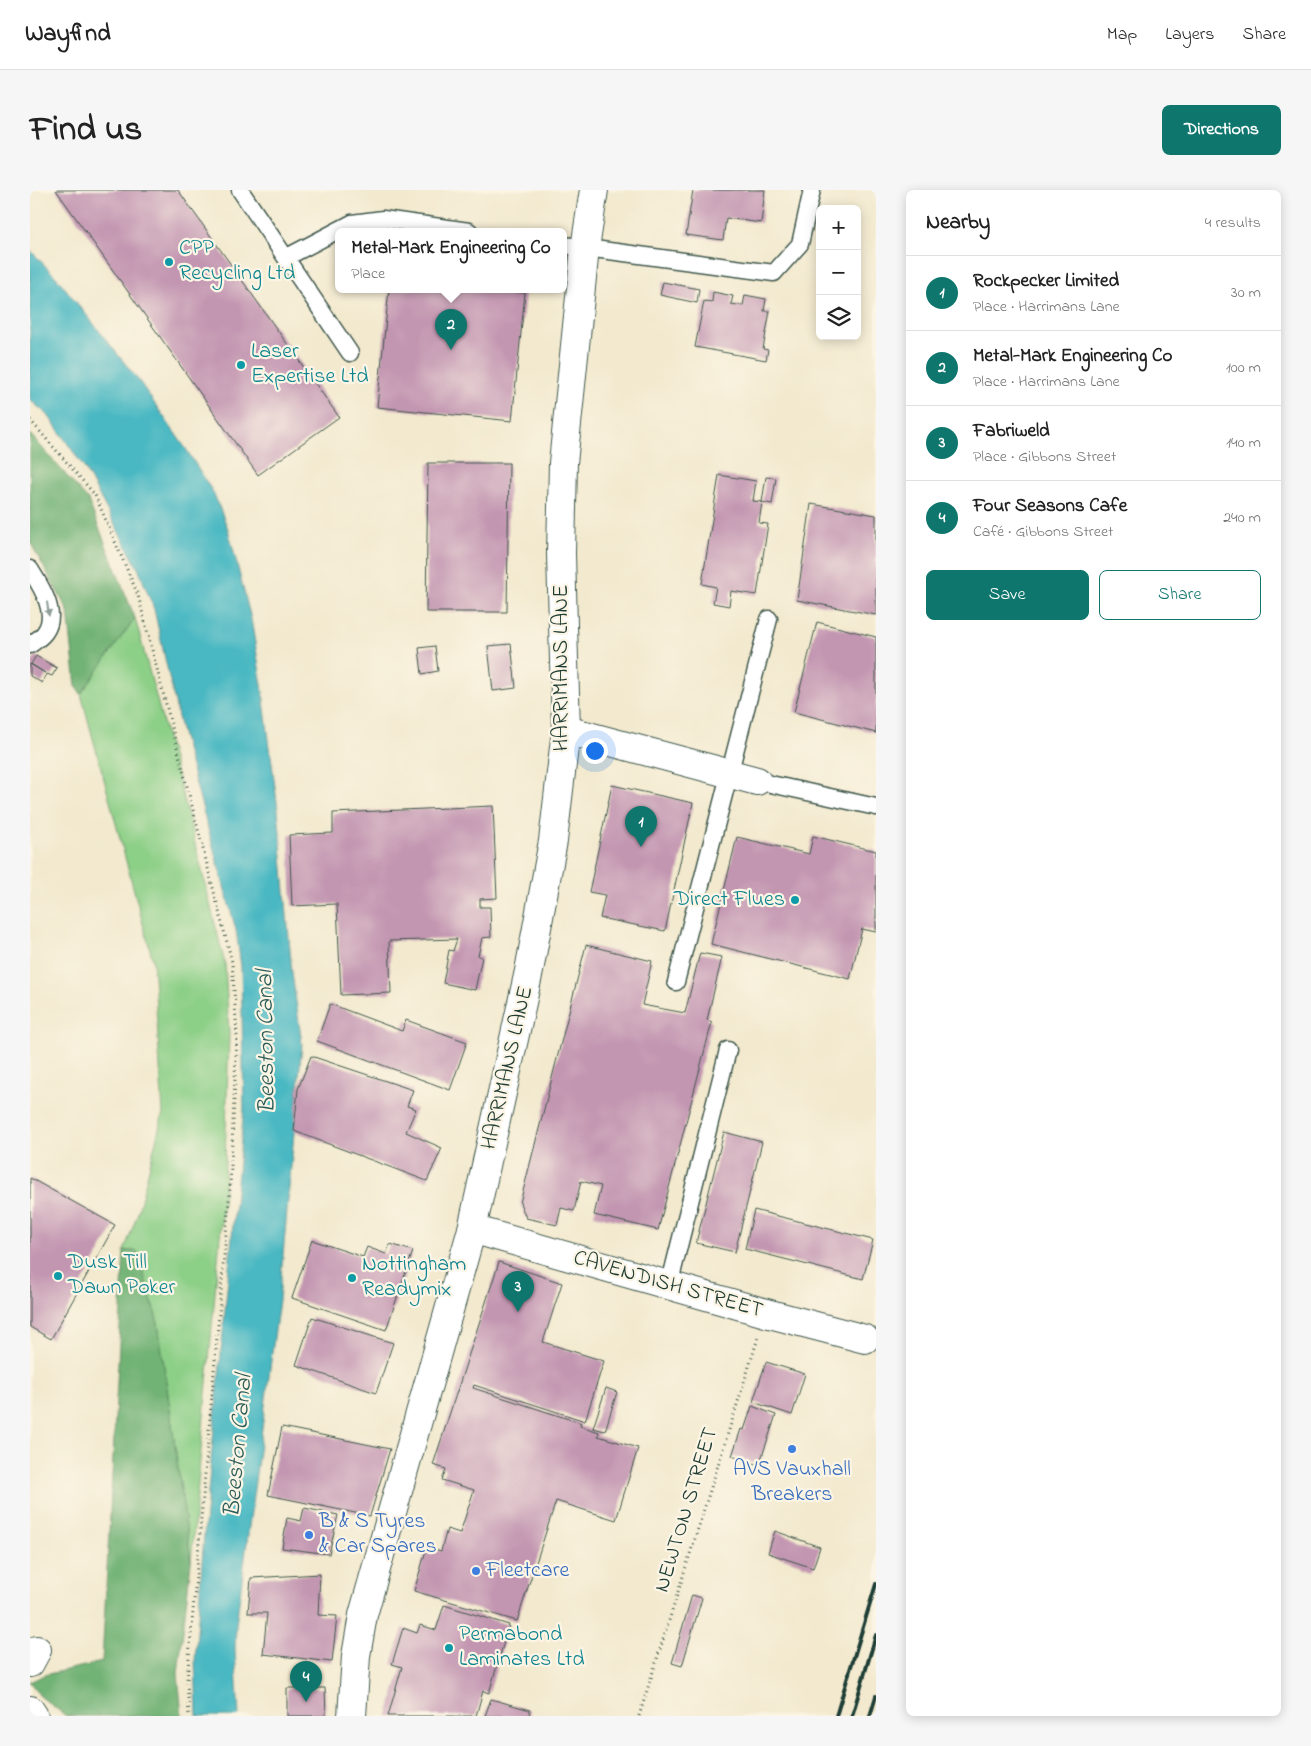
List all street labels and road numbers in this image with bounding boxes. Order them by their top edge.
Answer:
street label: HARRIMANS LANE [546,584,578,752]
street label: HARRIMANS LANE [474,983,542,1153]
street label: CAVENDISH STREET [569,1243,767,1328]
street label: NEWTON STREET [647,1423,727,1596]

